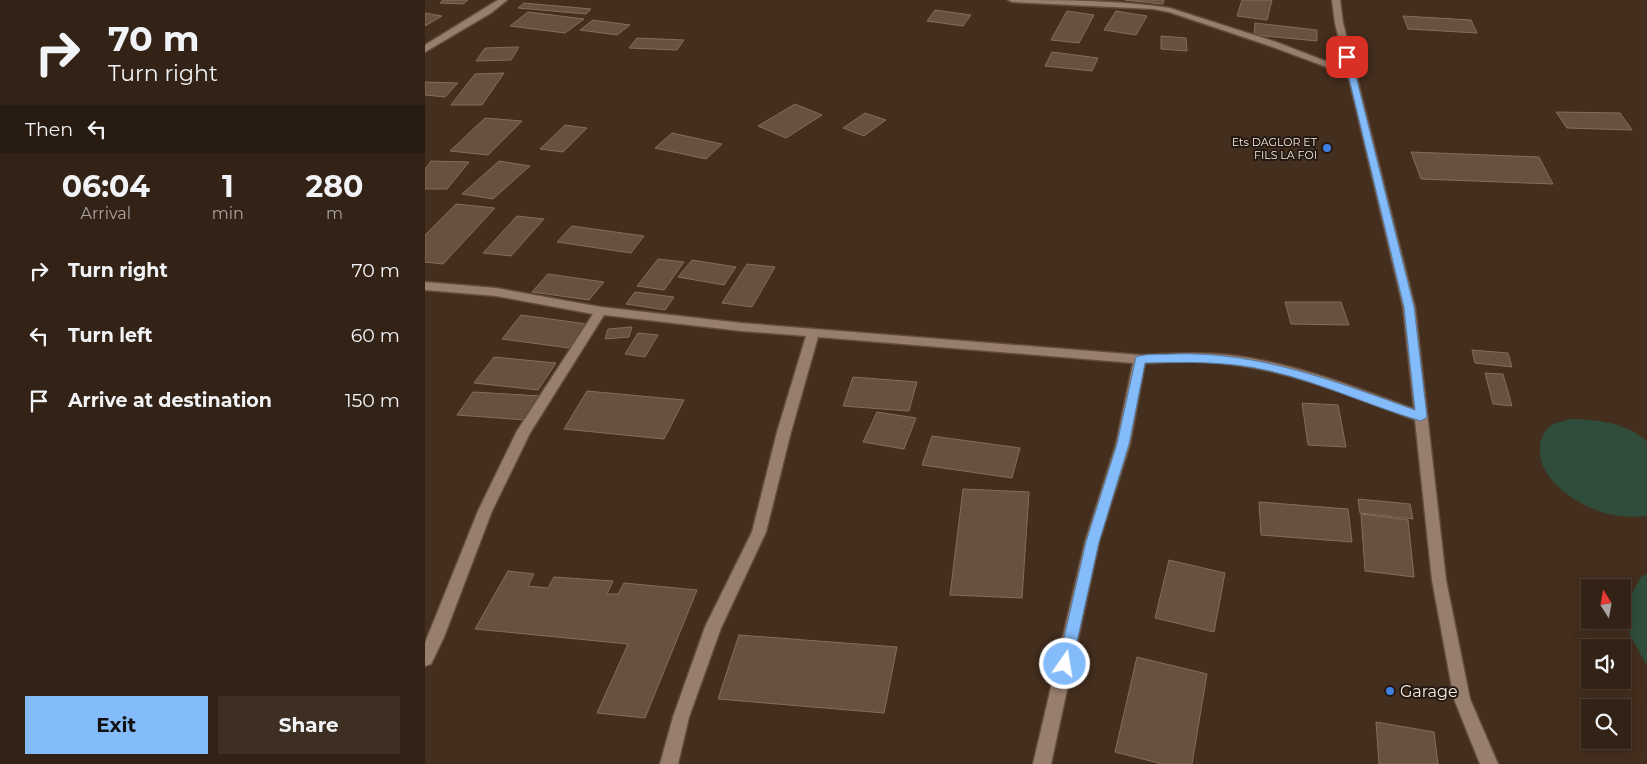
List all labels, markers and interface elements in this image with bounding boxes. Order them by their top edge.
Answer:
text: 70 m [108,17,199,60]
icon: right [25,20,90,85]
pin [1326,36,1368,78]
icon: arrive [1333,43,1361,71]
text: Turn right [108,60,218,87]
icon: left [83,115,111,143]
text: Then [25,118,73,141]
place label: Ets DAGLOR ET FILS LA FOI [1232,135,1318,162]
marker: Ets DAGLOR ET FILS LA FOI [1321,142,1333,154]
text: 06:04 [62,168,150,205]
text: 1 [222,168,234,205]
text: 280 [305,168,363,205]
text: Arrival [81,204,131,223]
text: min [212,204,244,223]
text: m [326,204,343,223]
icon: right [25,257,53,285]
text: Turn right [68,259,168,282]
text: 70 m [351,259,400,282]
icon: left [25,322,53,350]
text: Turn left [68,324,153,347]
text: 60 m [351,324,400,347]
icon: arrive [25,387,53,415]
text: Arrive at destination [68,389,272,412]
text: 150 m [345,389,400,412]
north arrow [1581,579,1631,629]
map controls [1581,579,1631,749]
position arrow [1038,637,1090,689]
button: sound [1581,639,1631,689]
place label: Garage [1400,682,1458,701]
marker: Garage [1384,685,1396,697]
button: Exit [25,696,208,754]
button: Share [218,696,400,754]
button: search [1581,699,1631,749]

